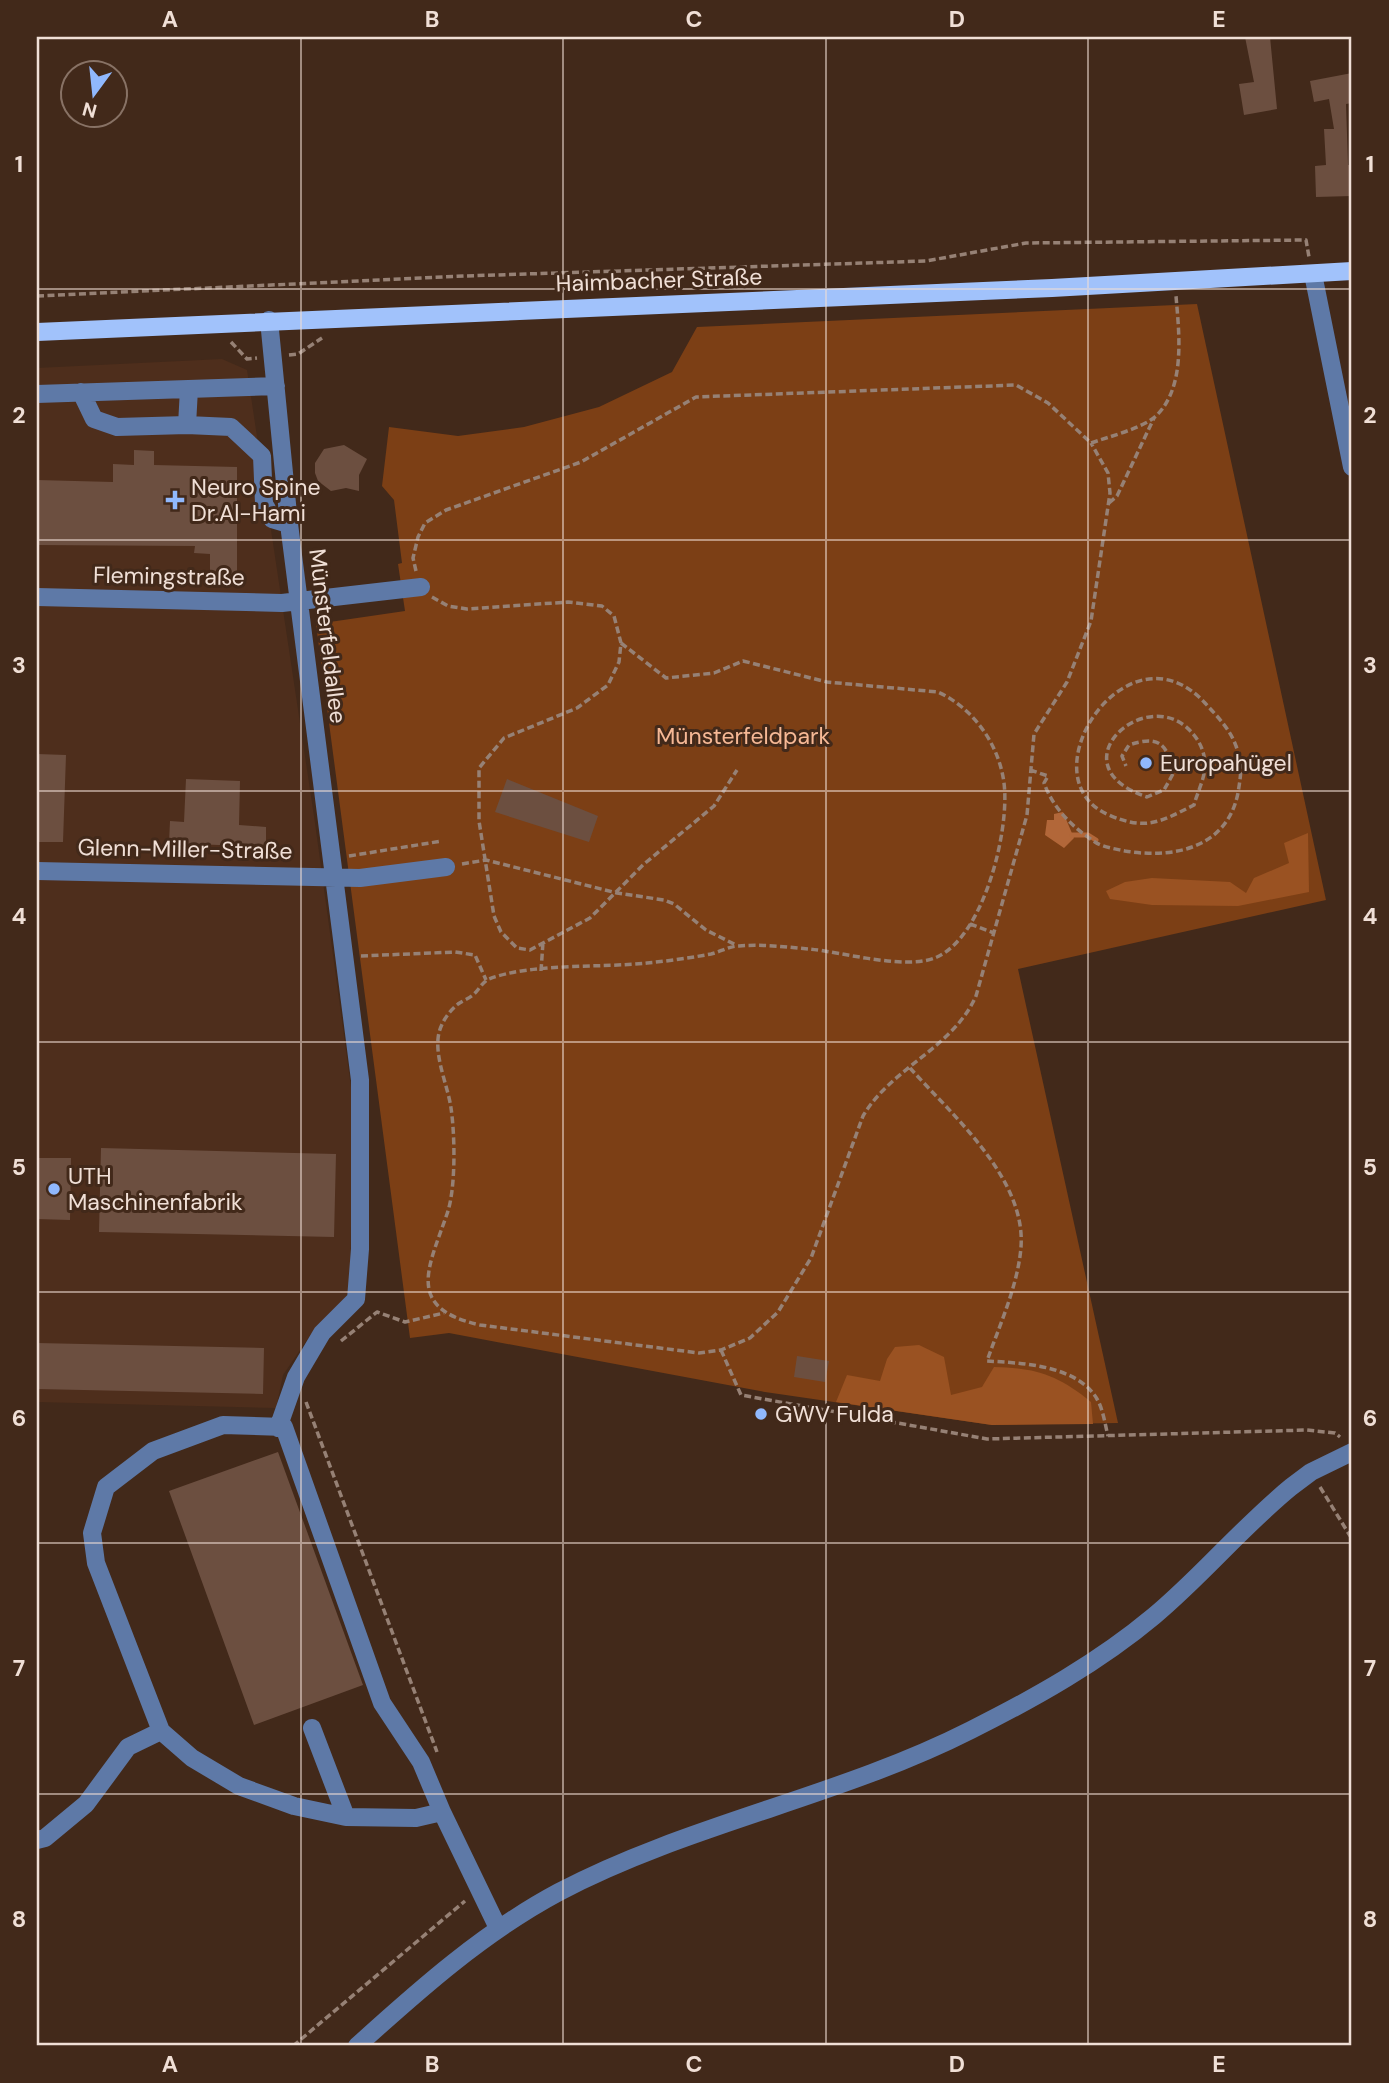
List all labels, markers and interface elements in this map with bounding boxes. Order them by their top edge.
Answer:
text: A [162,4,178,34]
text: B [425,4,439,34]
text: C [686,4,702,34]
text: D [949,4,965,34]
text: E [1212,4,1226,34]
north arrow [60,60,130,130]
text: N [80,96,100,124]
text: 1 [15,149,23,179]
text: 1 [1366,149,1374,179]
street label: Haimbacher Straße [555,261,763,299]
text: 2 [12,400,26,430]
text: 2 [1363,400,1377,430]
place label: Neuro Spine Dr.Al-Hami [191,472,321,528]
marker: Neuro Spine Dr.Al-Hami [165,490,185,510]
street label: Münsterfeldallee [302,547,354,725]
street label: Flemingstraße [93,560,245,592]
text: 3 [12,650,26,680]
text: 3 [1363,650,1377,680]
park label: Münsterfeldpark [656,721,830,751]
place label: Europahügel [1160,748,1292,778]
marker: Europahügel [1138,755,1154,771]
street label: Glenn-Miller-Straße [77,832,293,866]
text: 4 [12,901,27,931]
text: 4 [1363,901,1378,931]
text: 5 [12,1152,26,1182]
text: 5 [1363,1152,1377,1182]
place label: UTH Maschinenfabrik [68,1161,243,1217]
marker: UTH Maschinenfabrik [46,1181,62,1197]
place label: GWV Fulda [775,1399,894,1429]
text: 6 [12,1403,26,1433]
text: 6 [1363,1403,1377,1433]
marker: GWV Fulda [753,1406,769,1422]
text: 7 [13,1653,25,1683]
text: 7 [1364,1653,1376,1683]
text: 8 [12,1904,26,1934]
text: 8 [1363,1904,1377,1934]
text: A [162,2049,178,2079]
text: B [425,2049,439,2079]
text: C [686,2049,702,2079]
text: D [949,2049,965,2079]
text: E [1212,2049,1226,2079]

